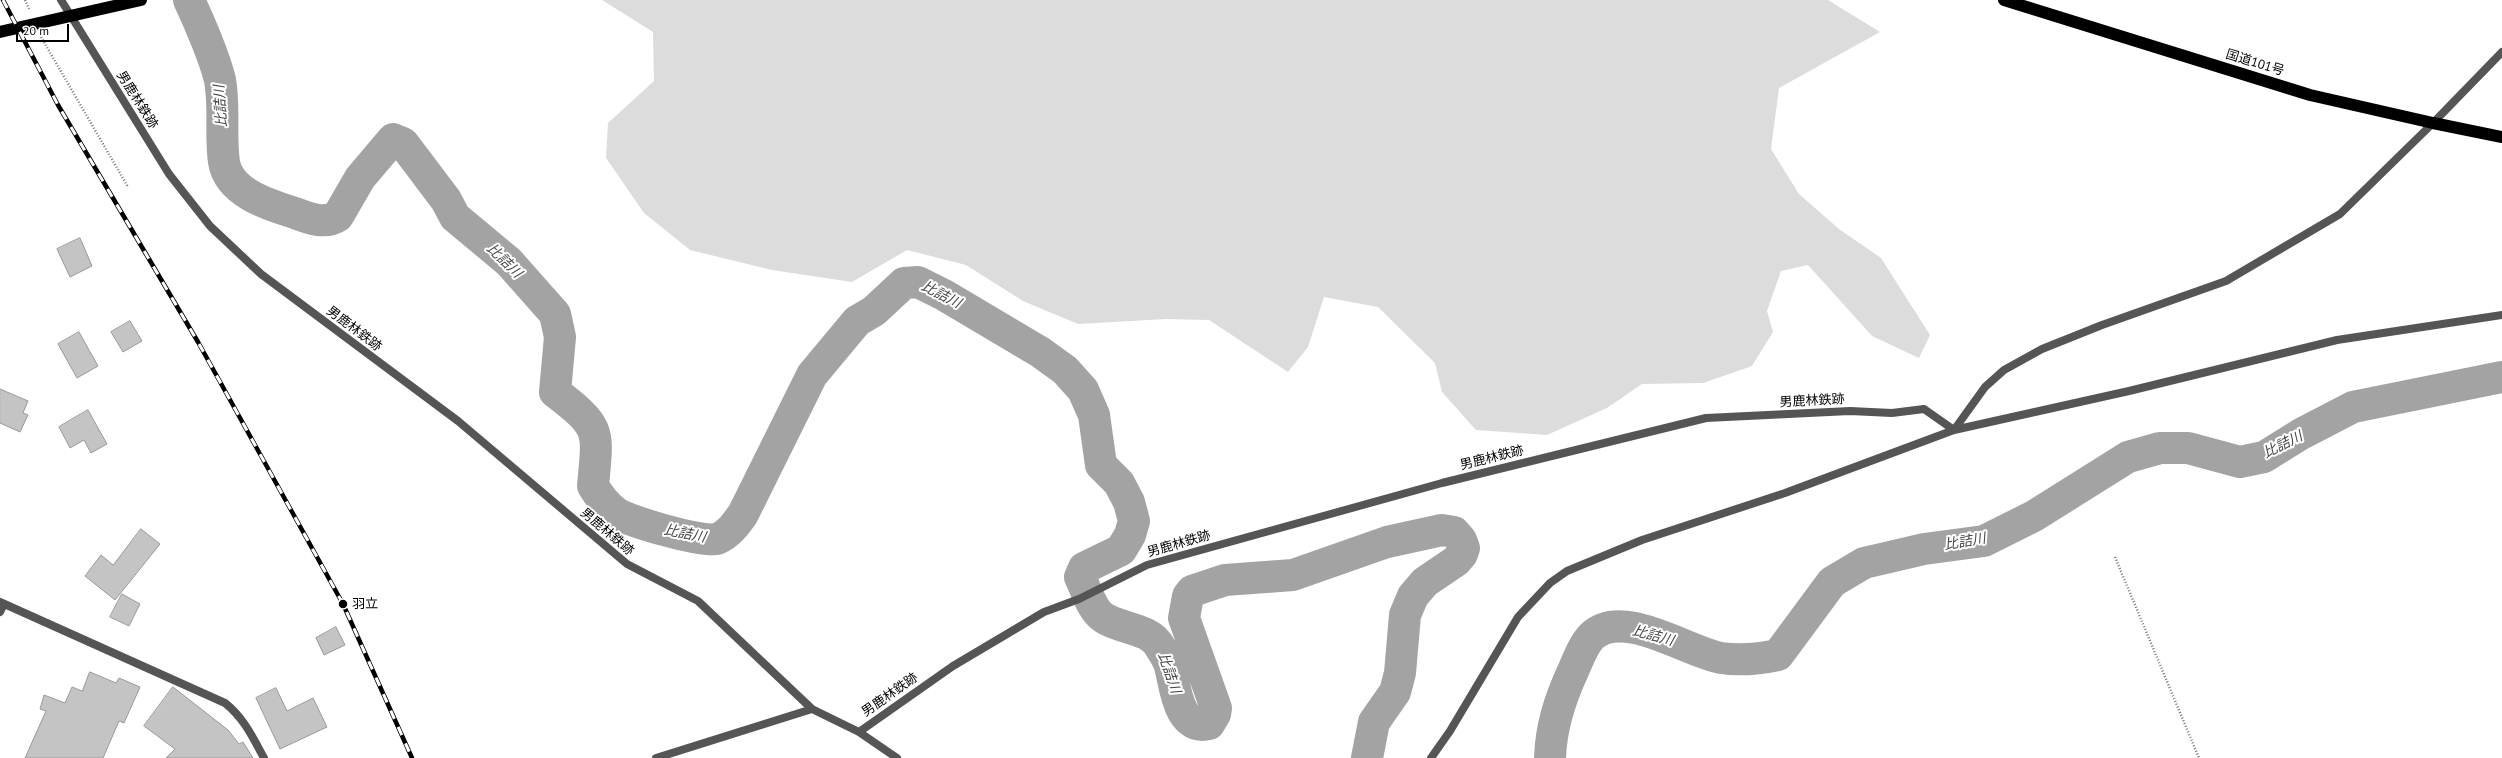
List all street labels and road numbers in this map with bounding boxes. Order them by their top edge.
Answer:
street label: 国道101号 [2224,47,2286,79]
street label: 男鹿林鉄跡 [113,68,161,132]
street label: 男鹿林鉄跡 [323,303,385,355]
street label: 男鹿林鉄跡 [1779,392,1845,410]
street label: 男鹿林鉄跡 [1459,443,1525,473]
street label: 男鹿林鉄跡 [577,505,637,559]
street label: 男鹿林鉄跡 [1146,528,1212,560]
street label: 男鹿林鉄跡 [859,670,921,720]

